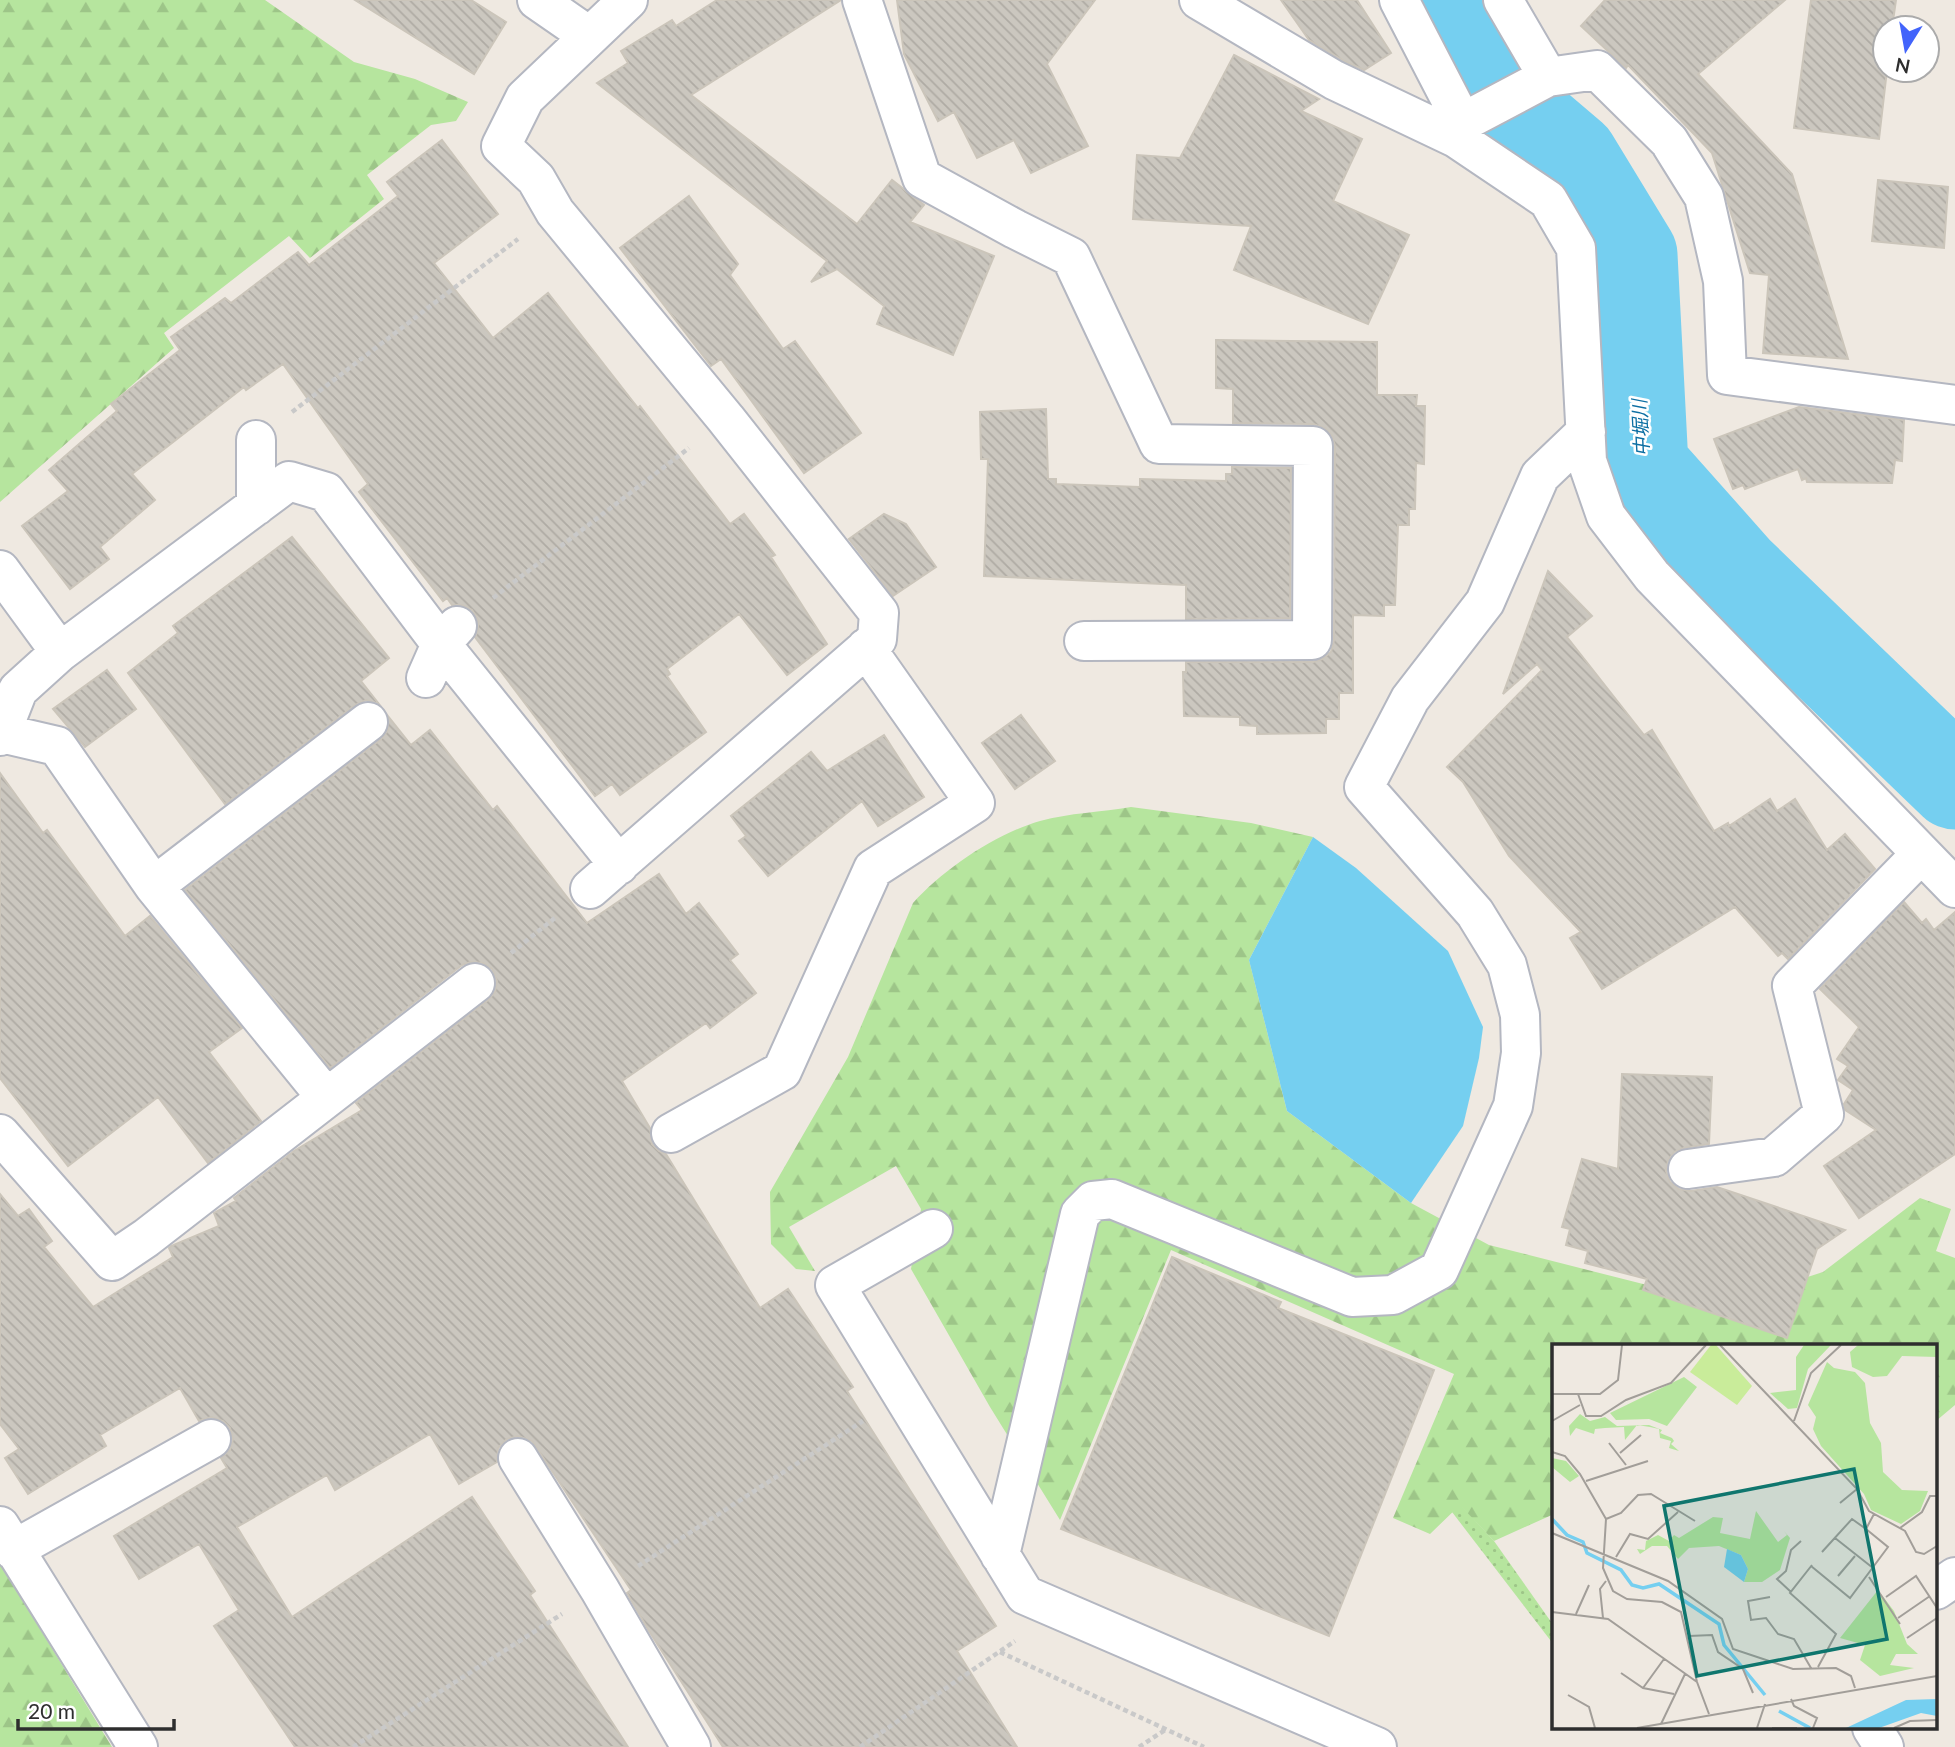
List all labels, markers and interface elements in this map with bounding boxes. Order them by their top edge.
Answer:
north arrow [1871,14,1941,84]
text: N [1893,53,1912,79]
water label: 中堀川 [1627,397,1653,457]
inset map [1552,1344,1938,1730]
scale bar [18,1688,173,1732]
text: 20 m [28,1698,75,1723]

